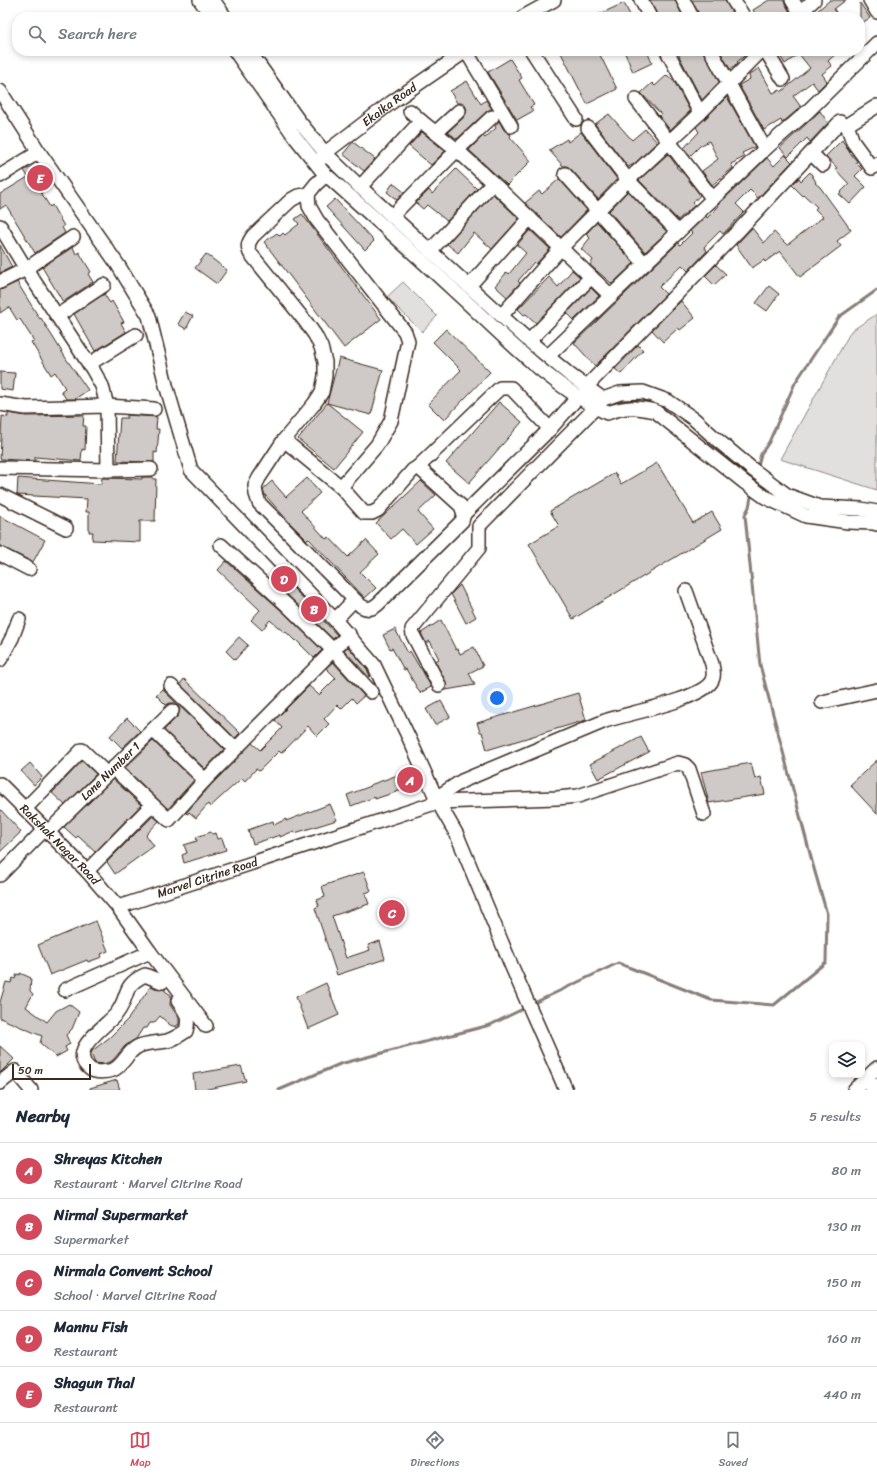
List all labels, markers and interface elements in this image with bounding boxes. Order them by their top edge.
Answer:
search box [12,12,865,56]
text: Search here [58,21,137,47]
icon: search [26,23,48,45]
street label: Ekaika Road [357,77,422,132]
pin: E [27,163,53,193]
pin: D [271,564,297,594]
pin: B [301,594,327,624]
your location [487,688,507,708]
street label: Lane Number 1 [75,736,146,806]
pin: A [397,765,423,795]
street label: Rakshak Nagar Road [14,798,107,891]
street label: Marvel Citrine Road [154,850,262,904]
pin: C [379,898,405,928]
map controls [829,1042,865,1078]
button: layers [829,1042,865,1078]
text: 50 m [18,1061,43,1080]
scale bar [12,1062,91,1081]
text: Nearby [16,1101,70,1131]
text: 5 results [809,1105,861,1128]
text: Shreyas Kitchen [54,1146,162,1172]
text: A [25,1159,33,1182]
text: 80 m [832,1159,861,1182]
text: Restaurant · Marvel Citrine Road [54,1172,242,1195]
text: Nirmal Supermarket [54,1202,188,1228]
text: B [25,1215,33,1238]
text: 130 m [827,1215,861,1238]
text: Supermarket [54,1228,129,1251]
text: Nirmala Convent School [54,1258,212,1284]
text: C [25,1271,33,1294]
text: 150 m [826,1271,861,1294]
text: School · Marvel Citrine Road [54,1284,216,1307]
text: Mannu Fish [54,1314,128,1340]
text: D [25,1327,33,1350]
text: 160 m [826,1327,861,1350]
text: Restaurant [54,1340,118,1363]
text: Shagun Thal [54,1370,134,1396]
text: E [25,1383,33,1406]
text: 440 m [823,1383,861,1406]
text: Restaurant [54,1396,118,1419]
tab: Map [129,1429,151,1472]
tab: Directions [410,1429,460,1472]
tab: Saved [719,1429,748,1472]

